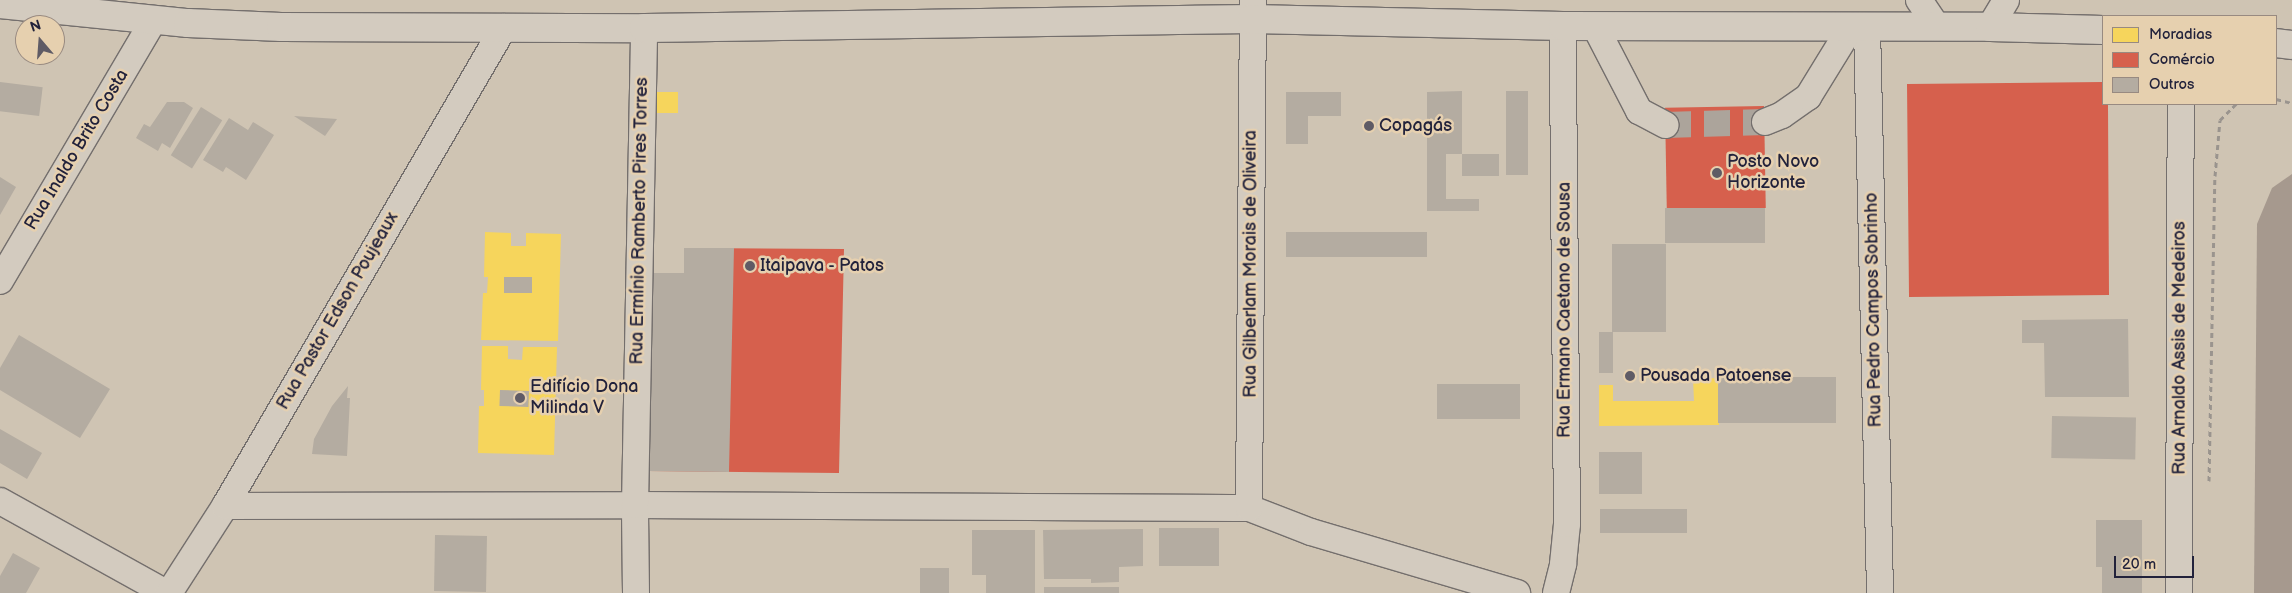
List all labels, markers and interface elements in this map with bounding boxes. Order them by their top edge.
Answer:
north arrow [15,15,65,65]
legend [2102,15,2277,105]
text: N [28,17,43,36]
text: Moradias [2149,25,2212,44]
text: Comércio [2149,50,2215,69]
street label: Rua Inaldo Brito Costa [21,66,133,234]
text: Outros [2149,75,2194,94]
street label: Rua Ermínio Ramberto Pires Torres [627,77,653,365]
place label: Copagás [1379,115,1452,137]
marker: Copagás [1363,120,1375,132]
street label: Rua Gilberlam Morais de Oliveira [1240,130,1262,398]
place label: Posto Novo Horizonte [1727,152,1819,194]
marker: Posto Novo Horizonte [1711,167,1723,179]
street label: Rua Ermano Caetano de Sousa [1554,182,1576,438]
street label: Rua Pedro Campos Sobrinho [1861,192,1887,428]
street label: Rua Pastor Edson Poujeaux [272,208,404,414]
street label: Rua Arnaldo Assis de Medeiros [2169,221,2191,475]
place label: Itaipava - Patos [760,255,885,277]
marker: Itaipava - Patos [744,260,756,272]
place label: Pousada Patoense [1640,365,1792,387]
marker: Pousada Patoense [1624,370,1636,382]
place label: Edifício Dona Milinda V [530,377,639,419]
marker: Edifício Dona Milinda V [514,392,526,404]
scale bar [2117,546,2197,578]
text: 20 m [2122,555,2156,574]

